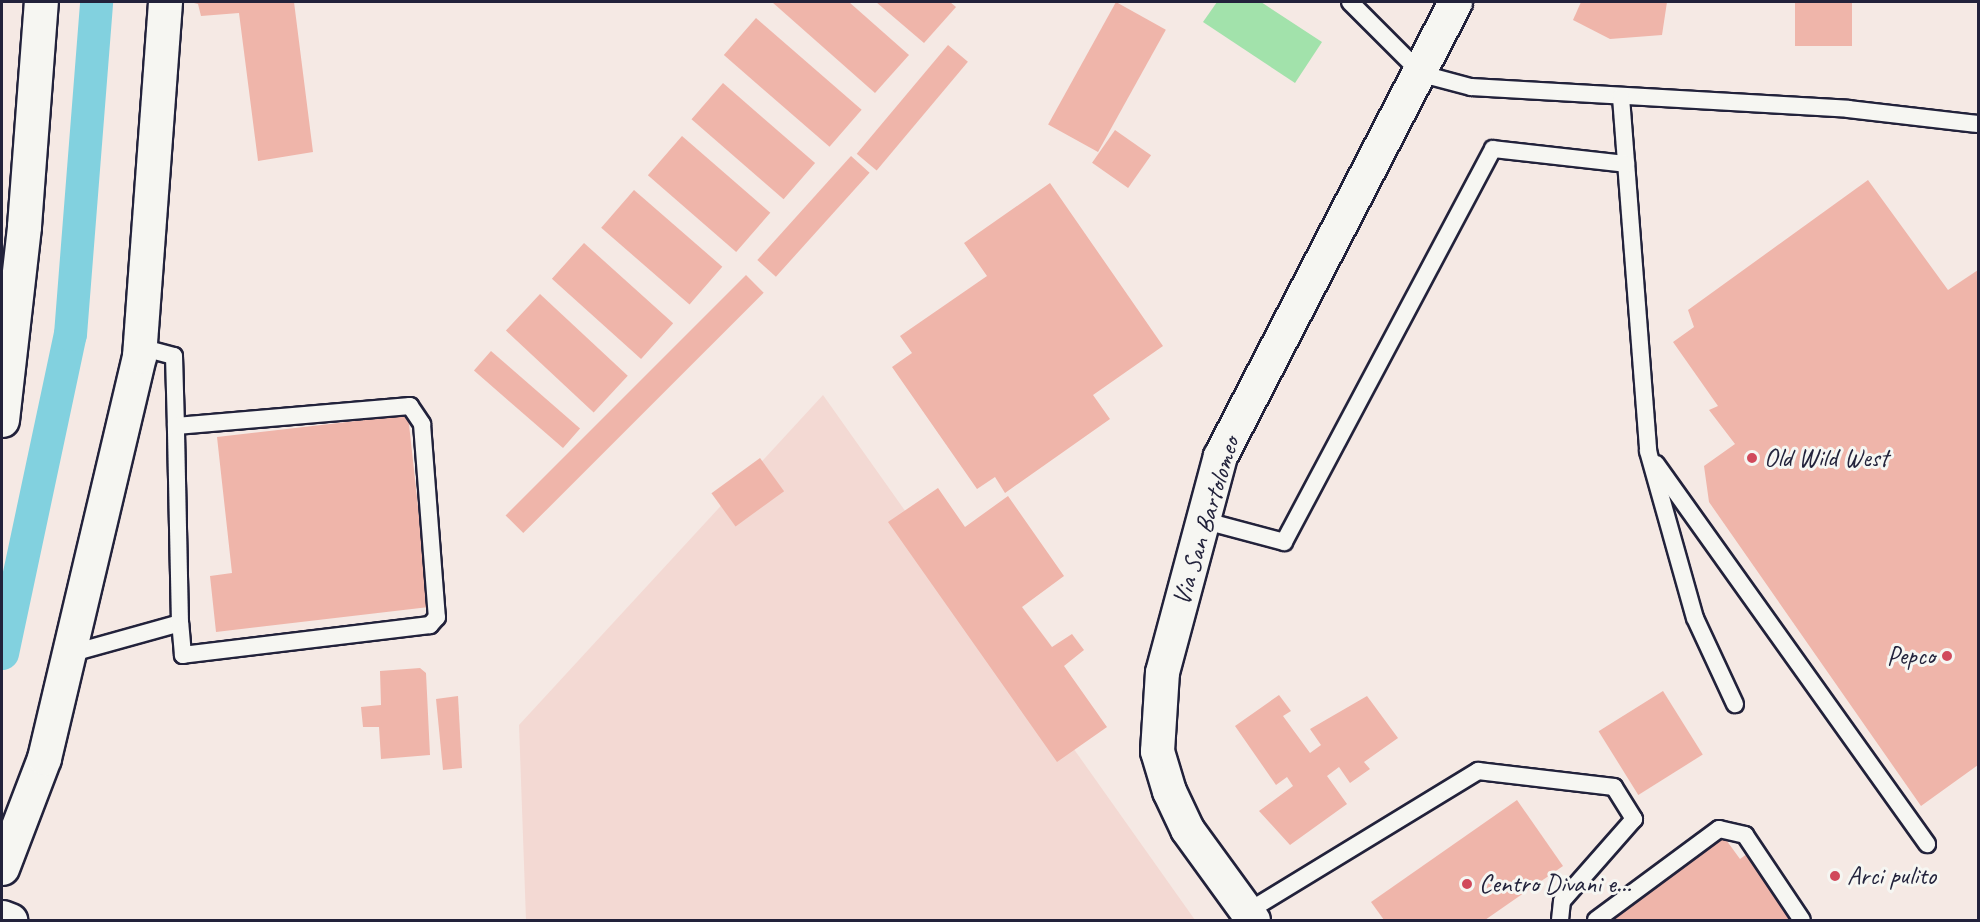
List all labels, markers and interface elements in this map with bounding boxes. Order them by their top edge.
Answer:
street label: Via San Bartolomeo [1166,433,1246,609]
place label: Old Wild West [1764,442,1888,474]
marker: Old Wild West [1745,451,1759,465]
place label: Pepco [1887,640,1935,672]
marker: Pepco [1940,649,1954,663]
place label: Arci pulito [1847,860,1936,892]
place label: Centro Divani e… [1479,868,1631,900]
marker: Arci pulito [1828,869,1842,883]
marker: Centro Divani e… [1460,877,1474,891]

